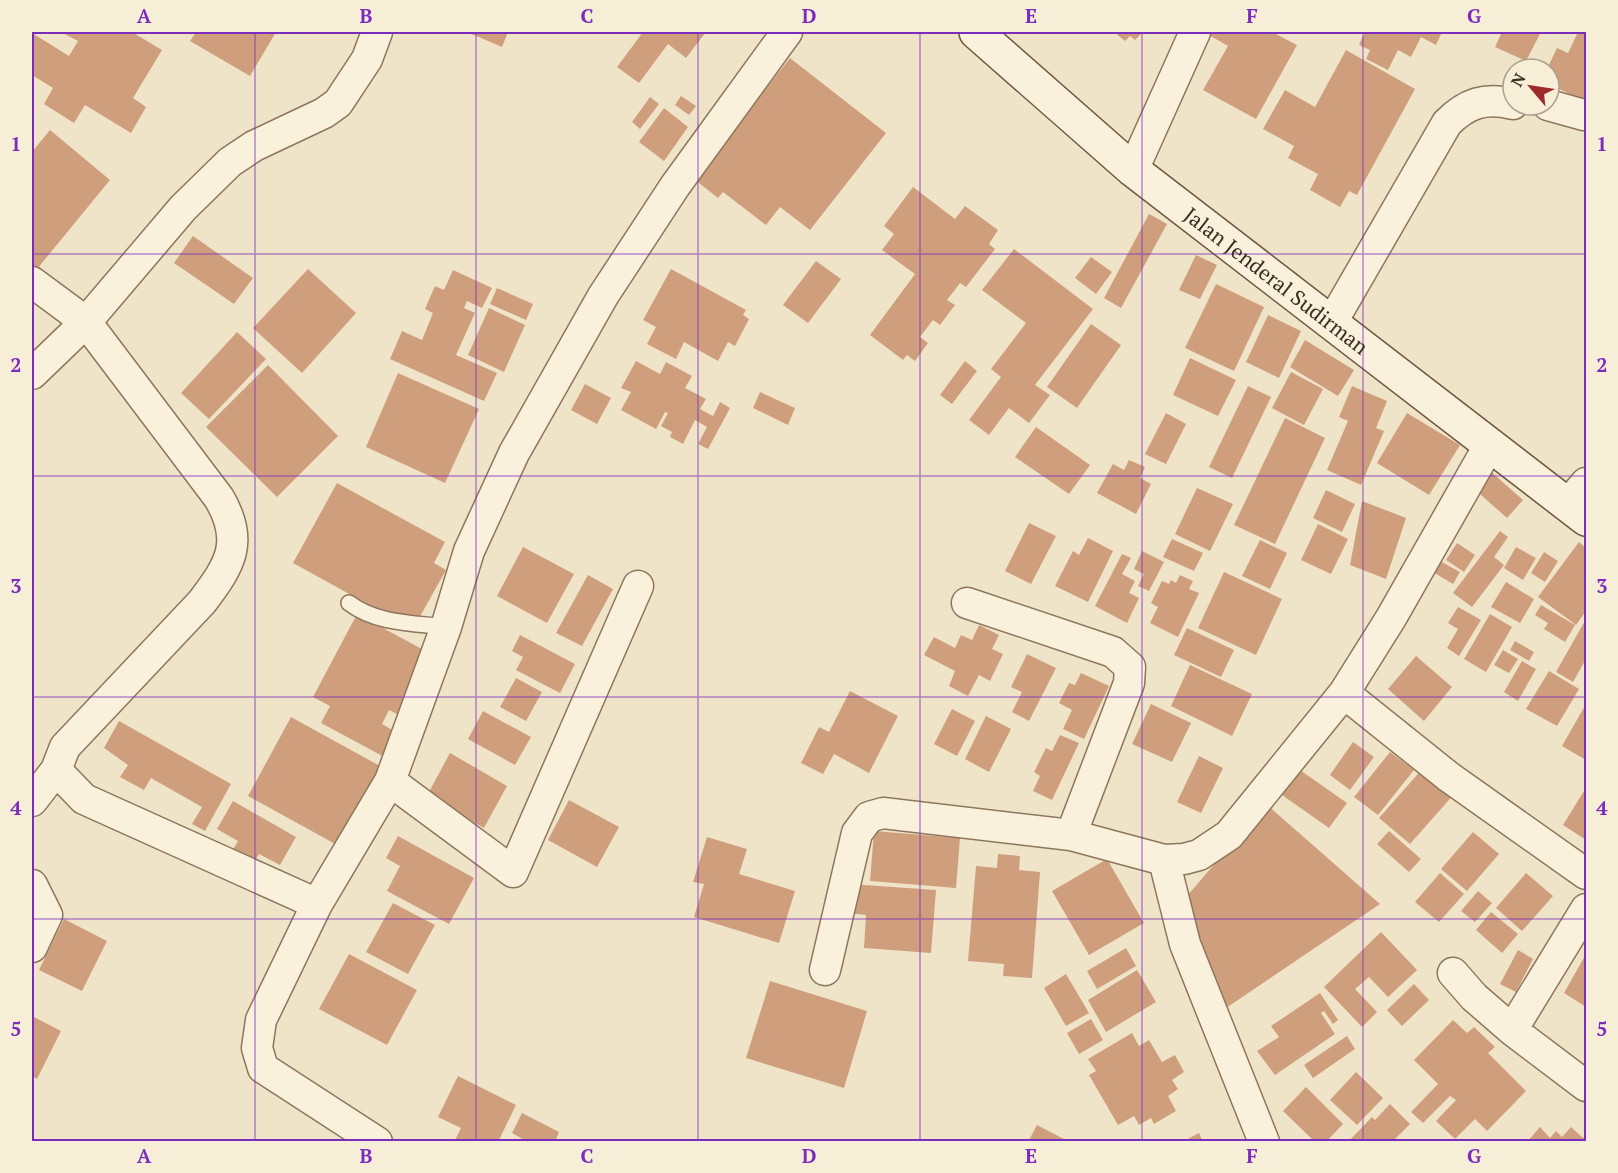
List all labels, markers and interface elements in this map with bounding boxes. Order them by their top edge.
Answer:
text: A [137,2,152,29]
text: B [360,2,373,29]
text: C [580,2,594,29]
text: D [802,2,816,29]
text: E [1025,2,1037,29]
text: F [1246,2,1258,29]
text: G [1467,2,1481,29]
north arrow [1501,57,1561,117]
text: N [1505,69,1530,90]
text: 1 [10,130,22,157]
text: 1 [1596,130,1608,157]
street label: Jalan Jenderal Sudirman [1178,201,1375,361]
text: 2 [10,351,22,378]
text: 2 [1596,351,1608,378]
text: 3 [10,572,22,599]
text: 3 [1596,572,1608,599]
text: 4 [10,794,22,821]
text: 4 [1596,794,1608,821]
text: 5 [10,1015,22,1042]
text: 5 [1596,1015,1608,1042]
text: A [137,1142,152,1169]
text: B [360,1142,373,1169]
text: C [580,1142,594,1169]
text: D [802,1142,816,1169]
text: E [1025,1142,1037,1169]
text: F [1246,1142,1258,1169]
text: G [1467,1142,1481,1169]

